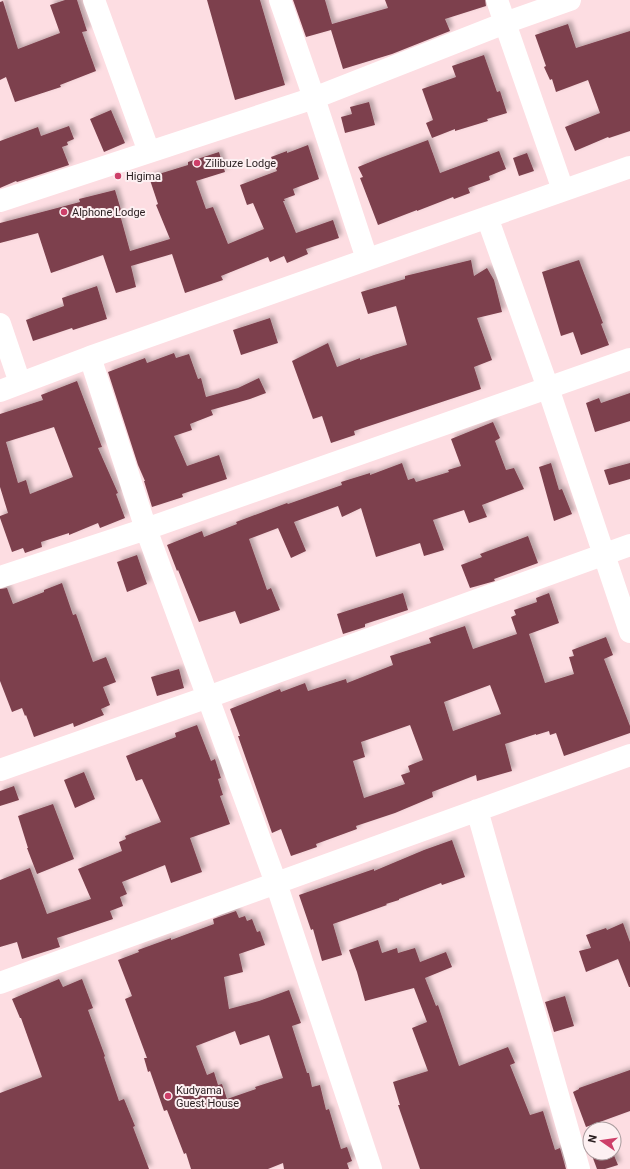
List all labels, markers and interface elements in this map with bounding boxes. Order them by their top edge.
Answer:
place label: Zilibuze Lodge [205,157,276,170]
marker: Zilibuze Lodge [192,158,202,168]
place label: Higima [126,170,161,183]
marker: Higima [113,171,123,181]
place label: Alphone Lodge [72,206,146,219]
marker: Alphone Lodge [59,207,69,217]
place label: Kudyama Guest House [176,1084,239,1110]
marker: Kudyama Guest House [163,1091,173,1101]
north arrow [582,1121,622,1161]
text: N [586,1133,600,1144]

